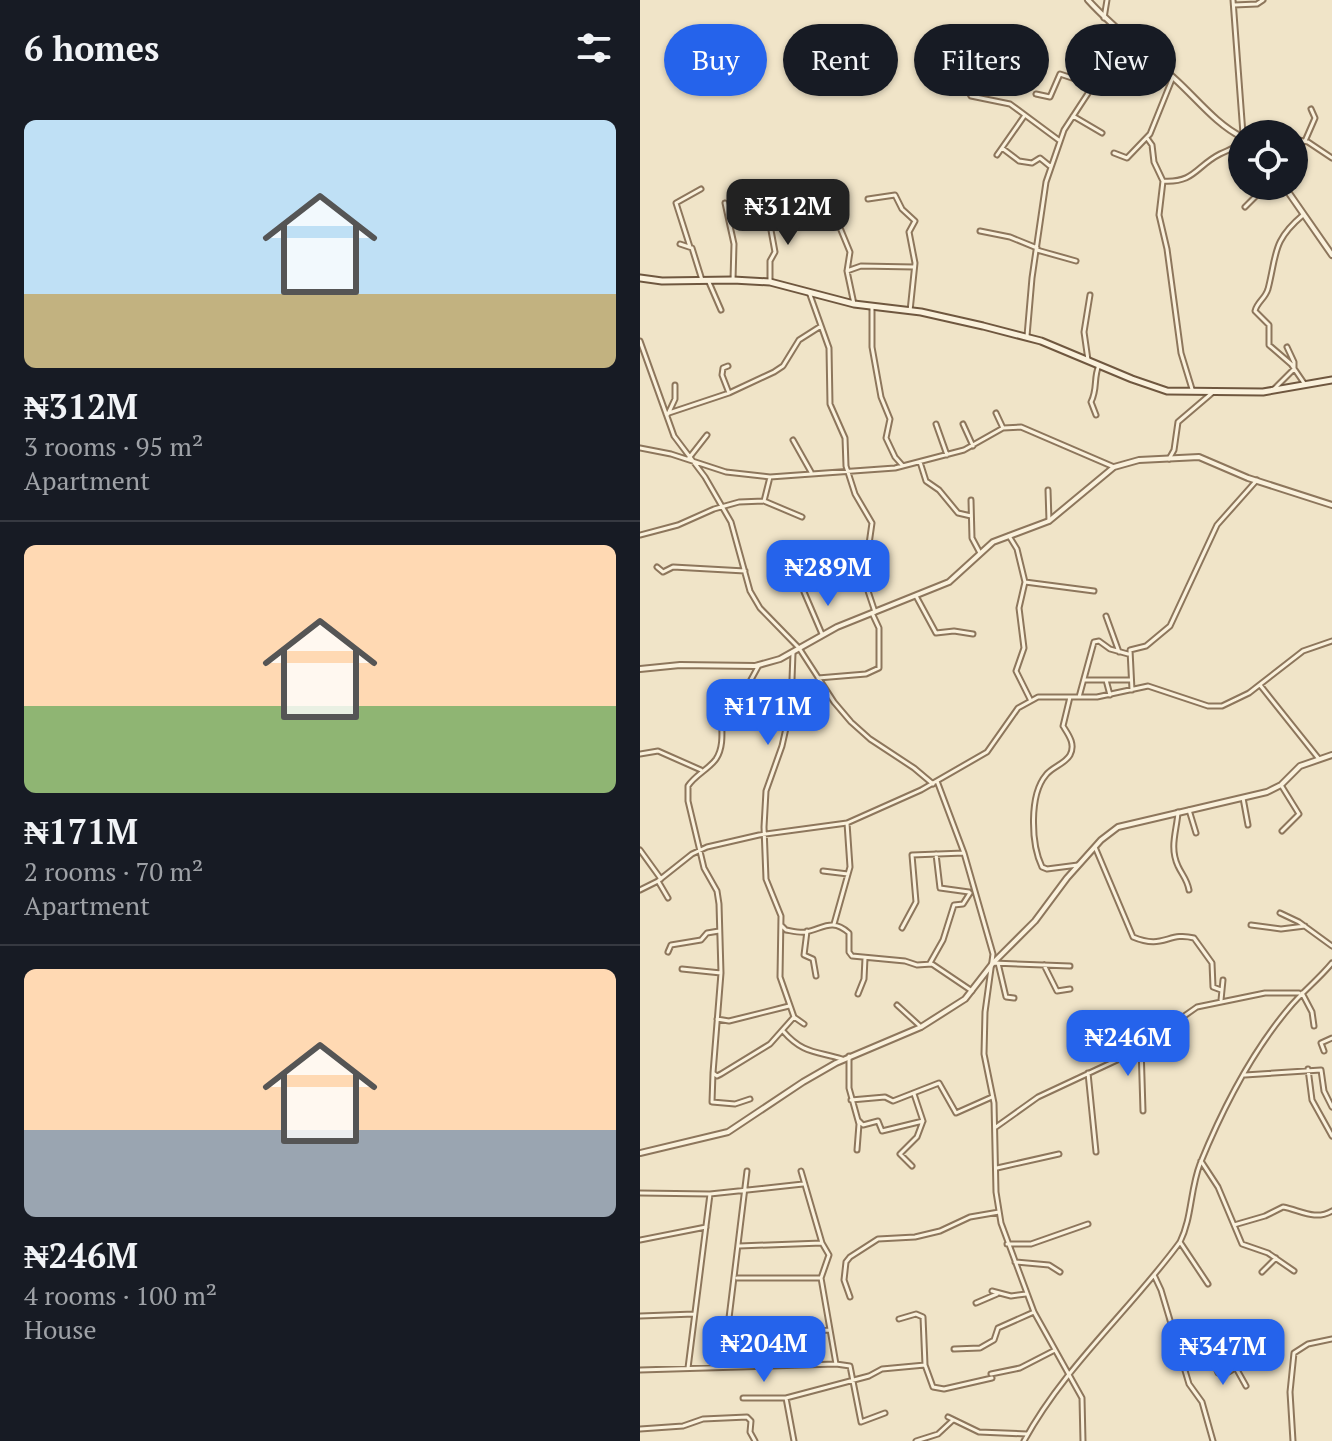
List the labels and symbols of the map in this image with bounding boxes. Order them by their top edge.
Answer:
pin: ₦312M [732,179,844,247]
pin: ₦289M [772,540,884,608]
pin: ₦171M [712,679,824,747]
pin: ₦246M [1072,1010,1184,1078]
pin: ₦204M [708,1316,820,1384]
pin: ₦347M [1167,1319,1279,1387]

